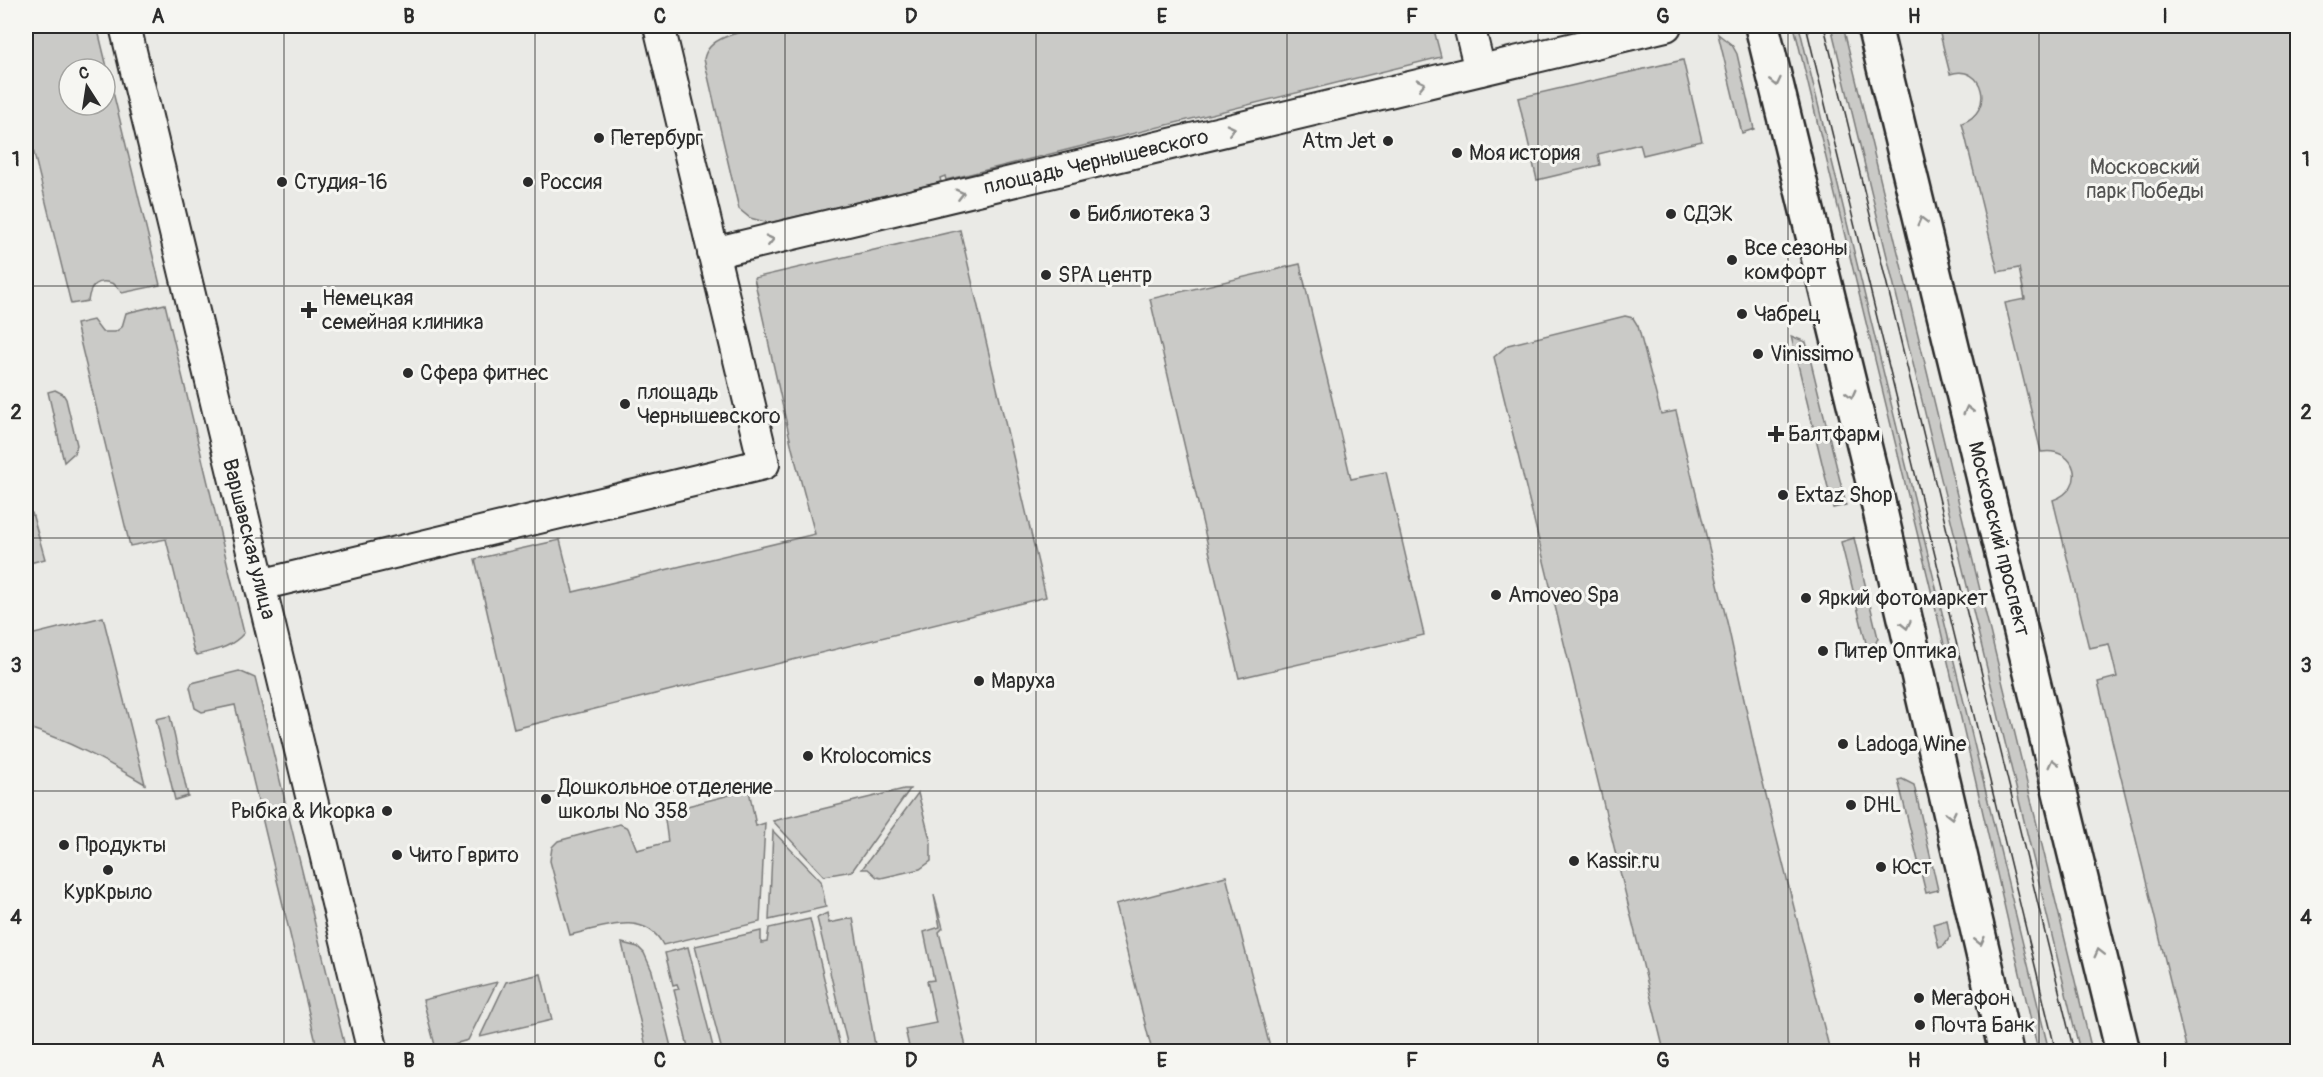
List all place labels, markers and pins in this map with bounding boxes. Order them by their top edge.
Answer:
place label: Петербург [611,125,703,152]
place label: Atm Jet [1302,128,1377,155]
marker: Петербург [592,131,606,145]
marker: Atm Jet [1381,134,1395,148]
place label: Моя история [1469,140,1580,167]
marker: Моя история [1450,146,1464,160]
place label: Студия-16 [294,169,388,196]
place label: Россия [540,169,602,196]
marker: Студия-16 [275,175,289,189]
marker: Россия [521,175,535,189]
place label: Библиотека 3 [1087,201,1210,228]
place label: СДЭК [1683,201,1733,228]
marker: Библиотека 3 [1068,207,1082,221]
marker: СДЭК [1664,207,1678,221]
place label: Все сезоны комфорт [1744,235,1848,286]
marker: Все сезоны комфорт [1725,253,1739,267]
place label: SPA центр [1058,262,1152,289]
marker: SPA центр [1039,268,1053,282]
place label: Немецкая семейная клиника [322,285,484,336]
marker: Немецкая семейная клиника [300,301,318,319]
place label: Чабрец [1754,301,1821,328]
marker: Чабрец [1735,307,1749,321]
place label: Vinissimo [1770,341,1854,368]
marker: Vinissimo [1751,347,1765,361]
place label: Сфера фитнес [420,360,549,387]
marker: Сфера фитнес [401,366,415,380]
place label: площадь Чернышевского [637,379,781,430]
marker: площадь Чернышевского [618,397,632,411]
place label: Балтфарм [1788,421,1880,448]
marker: Балтфарм [1769,427,1783,441]
place label: Extaz Shop [1795,482,1893,509]
marker: Extaz Shop [1776,488,1790,502]
place label: Amoveo Spa [1508,582,1619,609]
place label: Яркий фотомаркет [1818,585,1988,612]
marker: Amoveo Spa [1489,588,1503,602]
marker: Яркий фотомаркет [1799,591,1813,605]
place label: Питер Оптика [1835,638,1957,665]
marker: Питер Оптика [1816,644,1830,658]
place label: Маруха [991,668,1055,695]
marker: Маруха [972,674,986,688]
place label: Ladoga Wine [1855,731,1967,758]
marker: Ladoga Wine [1836,737,1850,751]
place label: Krolocomics [820,743,932,770]
marker: Krolocomics [801,749,815,763]
place label: Дошкольное отделение школы № 358 [557,774,773,825]
marker: Дошкольное отделение школы № 358 [539,792,553,806]
place label: DHL [1863,792,1901,819]
place label: Рыбка & Икорка [231,798,375,825]
marker: DHL [1844,798,1858,812]
marker: Рыбка & Икорка [380,804,394,818]
place label: Продукты [76,832,166,859]
marker: Продукты [57,838,71,852]
place label: Чито Гврито [409,842,519,869]
marker: Чито Гврито [390,848,404,862]
place label: Kassir.ru [1586,848,1660,875]
marker: Kassir.ru [1567,854,1581,868]
place label: Юст [1893,854,1932,881]
marker: Юст [1874,860,1888,874]
marker: КурКрыло [101,863,115,877]
place label: КурКрыло [64,879,152,906]
place label: Мегафон [1931,985,2010,1012]
marker: Мегафон [1912,991,1926,1005]
place label: Почта Банк [1932,1012,2035,1039]
marker: Почта Банк [1913,1018,1927,1032]

